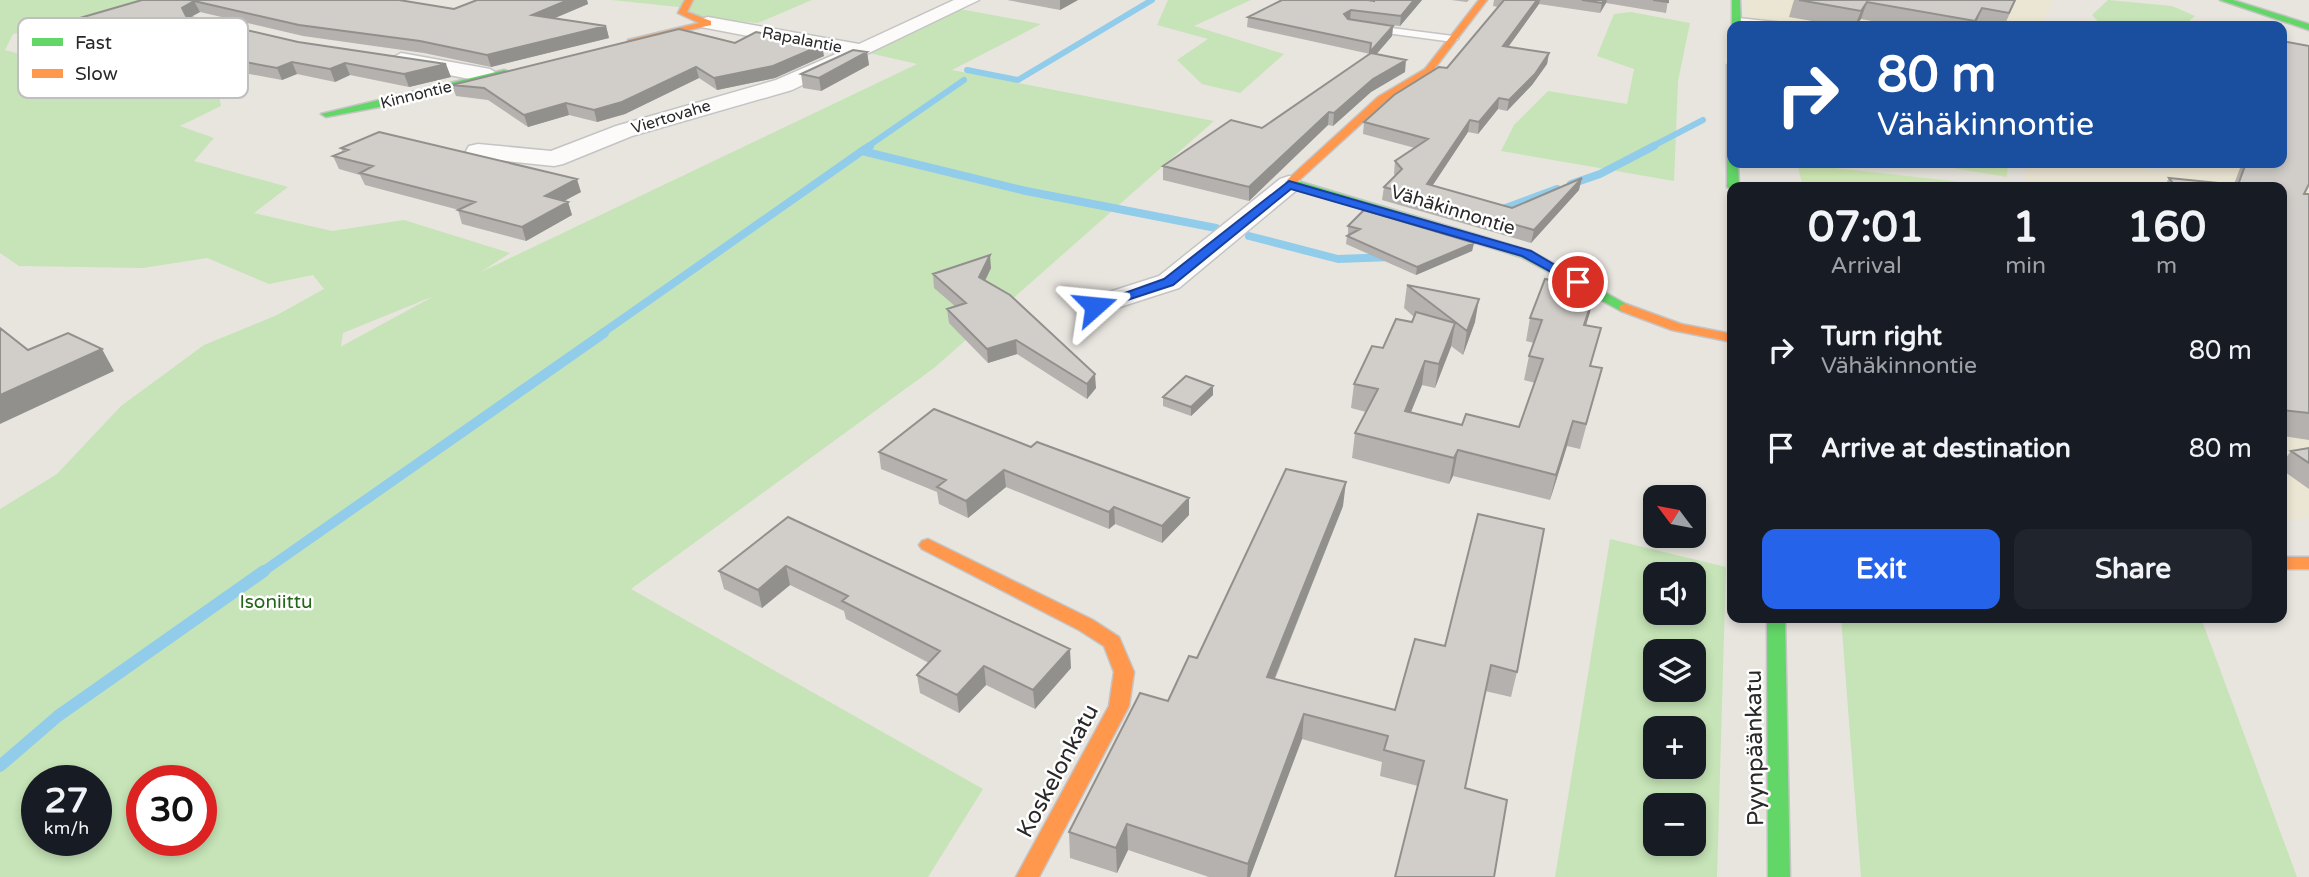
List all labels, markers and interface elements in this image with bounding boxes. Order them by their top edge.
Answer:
legend [18,18,248,98]
street label: Rapalantie [760,22,844,58]
text: Fast [75,32,112,54]
text: 80 m [1877,46,1996,105]
icon: right [1762,49,1853,140]
text: Slow [75,63,118,85]
street label: Kinnontie [378,77,454,113]
street label: Viertovahe [629,95,713,139]
text: Vähäkinnontie [1877,106,2094,144]
street label: Vähäkinnontie [1388,181,1518,239]
text: 07:01 [1808,202,1924,253]
text: 1 [2012,202,2039,253]
text: 160 [2127,202,2206,253]
pin [1548,252,1608,312]
text: Arrival [1831,252,1902,280]
text: min [2005,252,2046,280]
text: m [2156,252,2177,280]
icon: arrive [1559,263,1597,301]
position arrow [1058,269,1132,343]
text: Turn right [1821,321,1942,352]
icon: right [1762,331,1800,369]
text: 80 m [2189,335,2252,366]
text: Vähäkinnontie [1821,352,1977,380]
icon: arrive [1762,429,1800,467]
text: Arrive at destination [1821,433,2071,464]
text: 80 m [2189,433,2252,464]
north arrow [1643,485,1706,548]
map controls [1643,485,1706,856]
button: Exit [1762,529,2000,609]
button: Share [2014,529,2252,609]
button: sound [1643,562,1706,625]
park label: Isoniittu [240,591,313,613]
button: layers [1643,639,1706,702]
street label: Pyynpäänkatu [1740,670,1770,826]
street label: Koskelonkatu [1011,699,1105,843]
button: + [1643,716,1706,779]
speed limit sign: 30 [126,765,217,856]
text: 27 [45,780,88,822]
button: − [1643,793,1706,856]
text: km/h [44,817,89,839]

